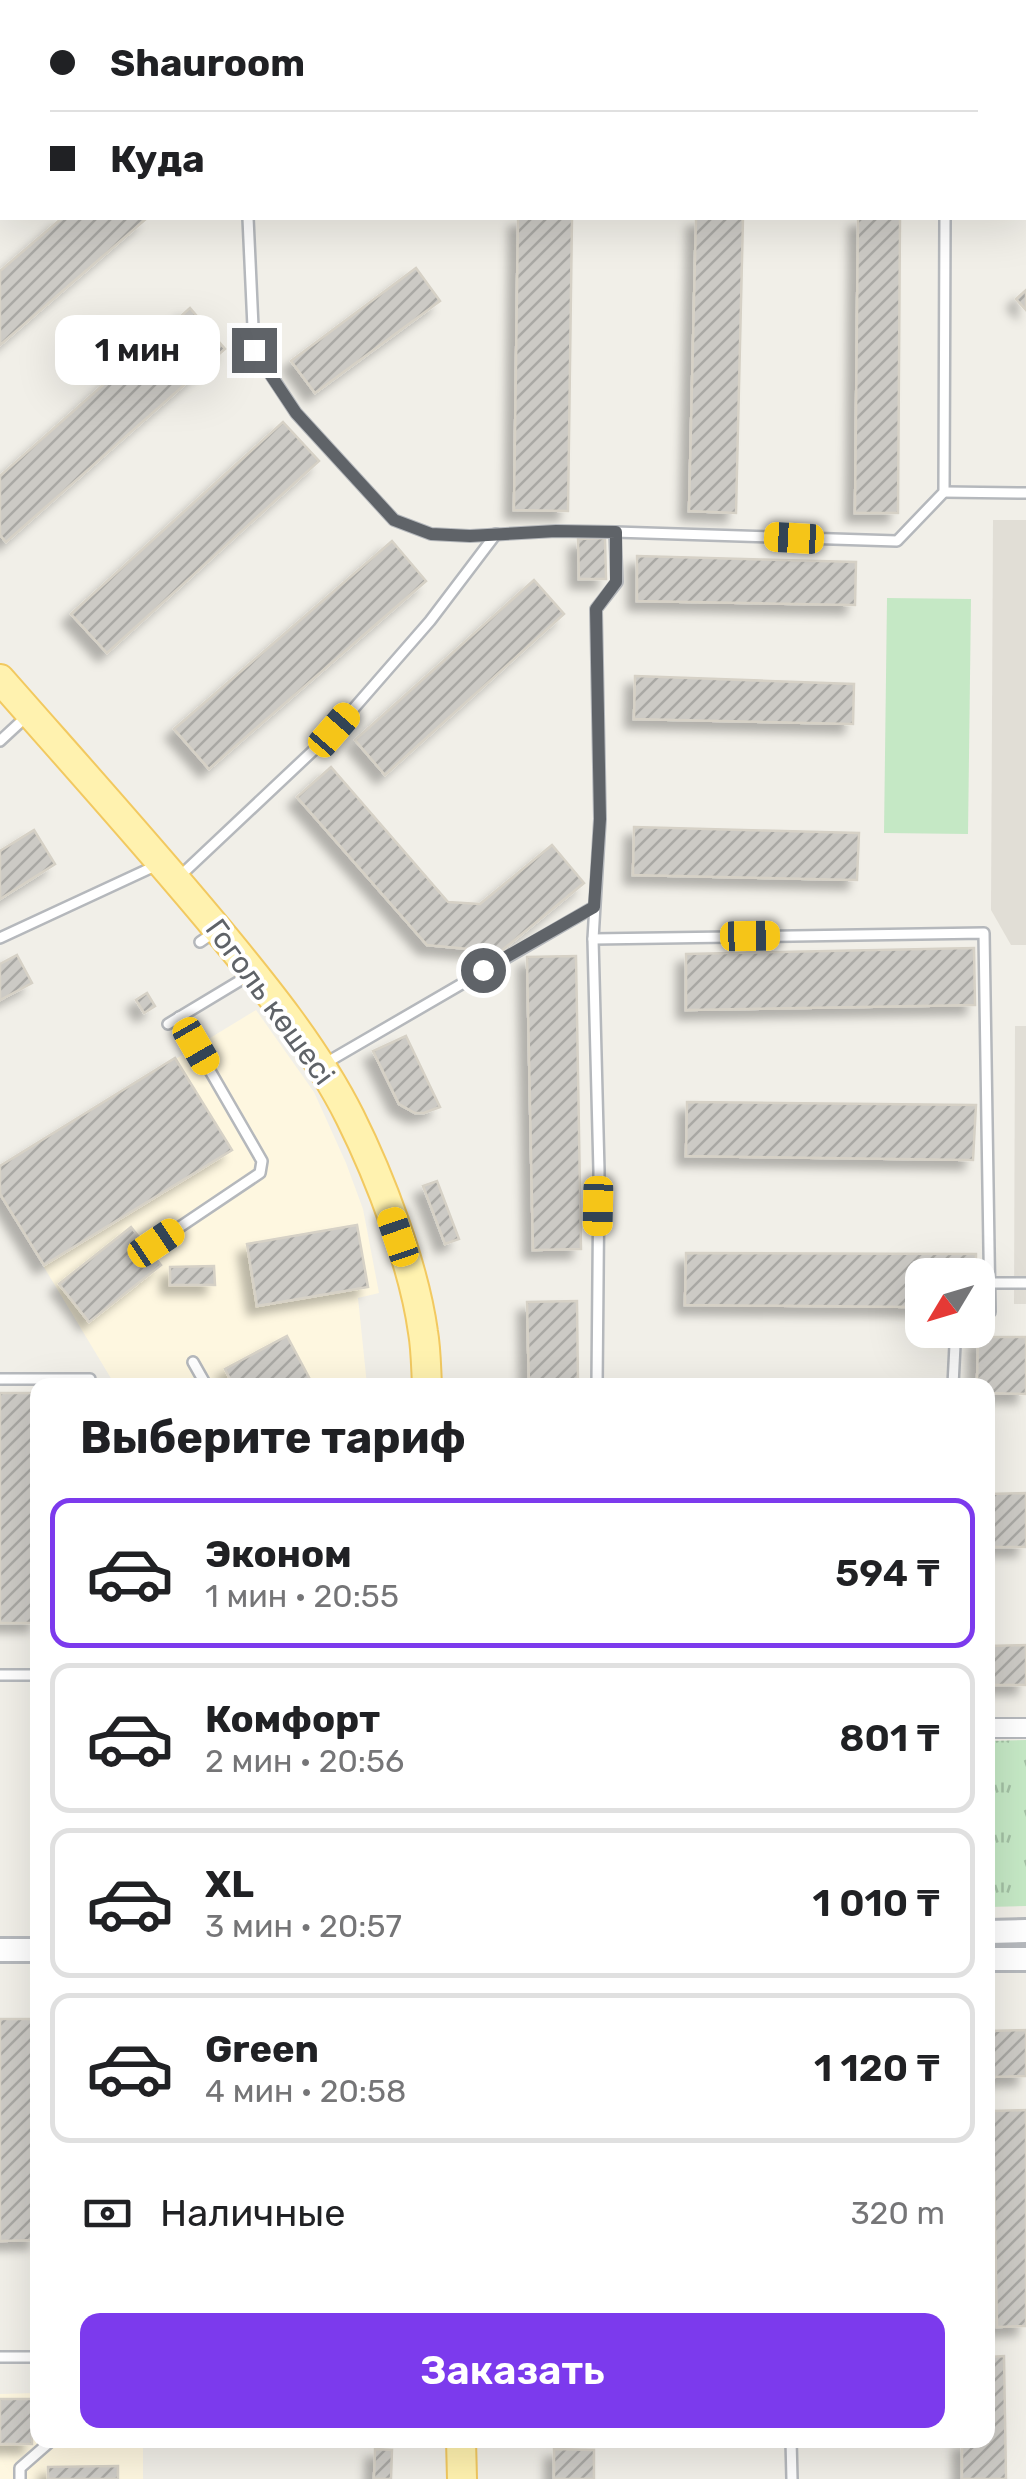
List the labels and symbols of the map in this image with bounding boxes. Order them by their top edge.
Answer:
callout: 1 мин [54,315,219,385]
route end [232,328,277,373]
car [763,521,825,555]
car [303,698,365,762]
street label: Гоголь көшесі [198,912,342,1092]
car [720,920,780,952]
route start [461,948,506,993]
car [168,1013,224,1079]
car [582,1176,614,1236]
car [374,1204,422,1270]
car [123,1214,189,1272]
north arrow [905,1258,995,1348]

